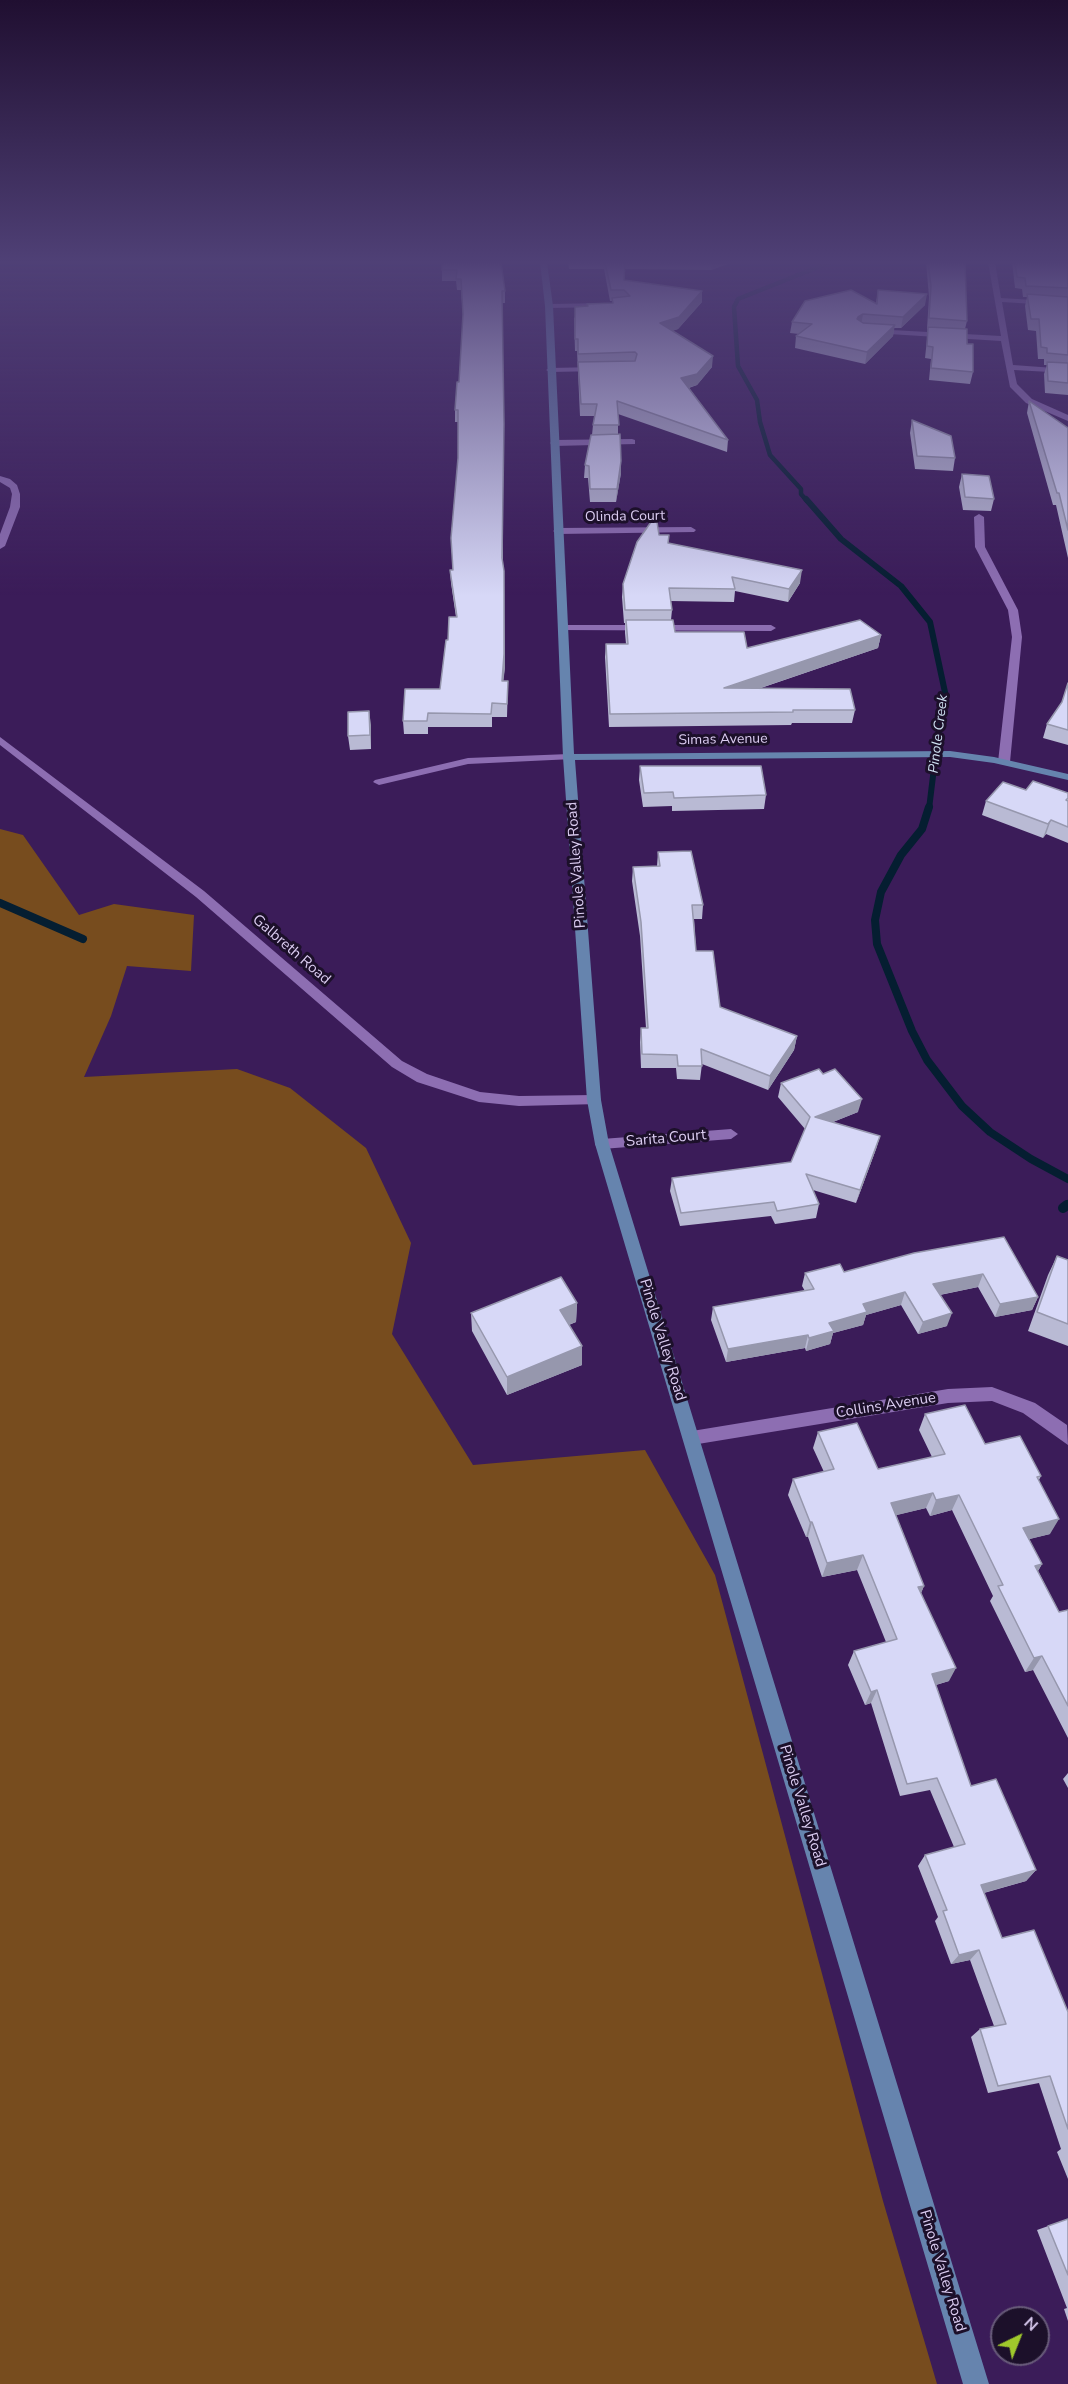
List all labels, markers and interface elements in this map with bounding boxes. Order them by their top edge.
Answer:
street label: Olinda Court [585,508,665,526]
water label: Pinole Creek [926,694,952,774]
street label: Simas Avenue [678,731,768,749]
street label: Pinole Valley Road [564,801,590,929]
street label: Galbreth Road [248,911,334,989]
street label: Sarita Court [625,1127,707,1151]
street label: Pinole Valley Road [635,1277,689,1403]
street label: Collins Avenue [835,1389,937,1423]
street label: Pinole Valley Road [775,1743,829,1869]
street label: Pinole Valley Road [915,2208,969,2334]
north arrow [990,2306,1050,2366]
text: N [1019,2312,1043,2336]

